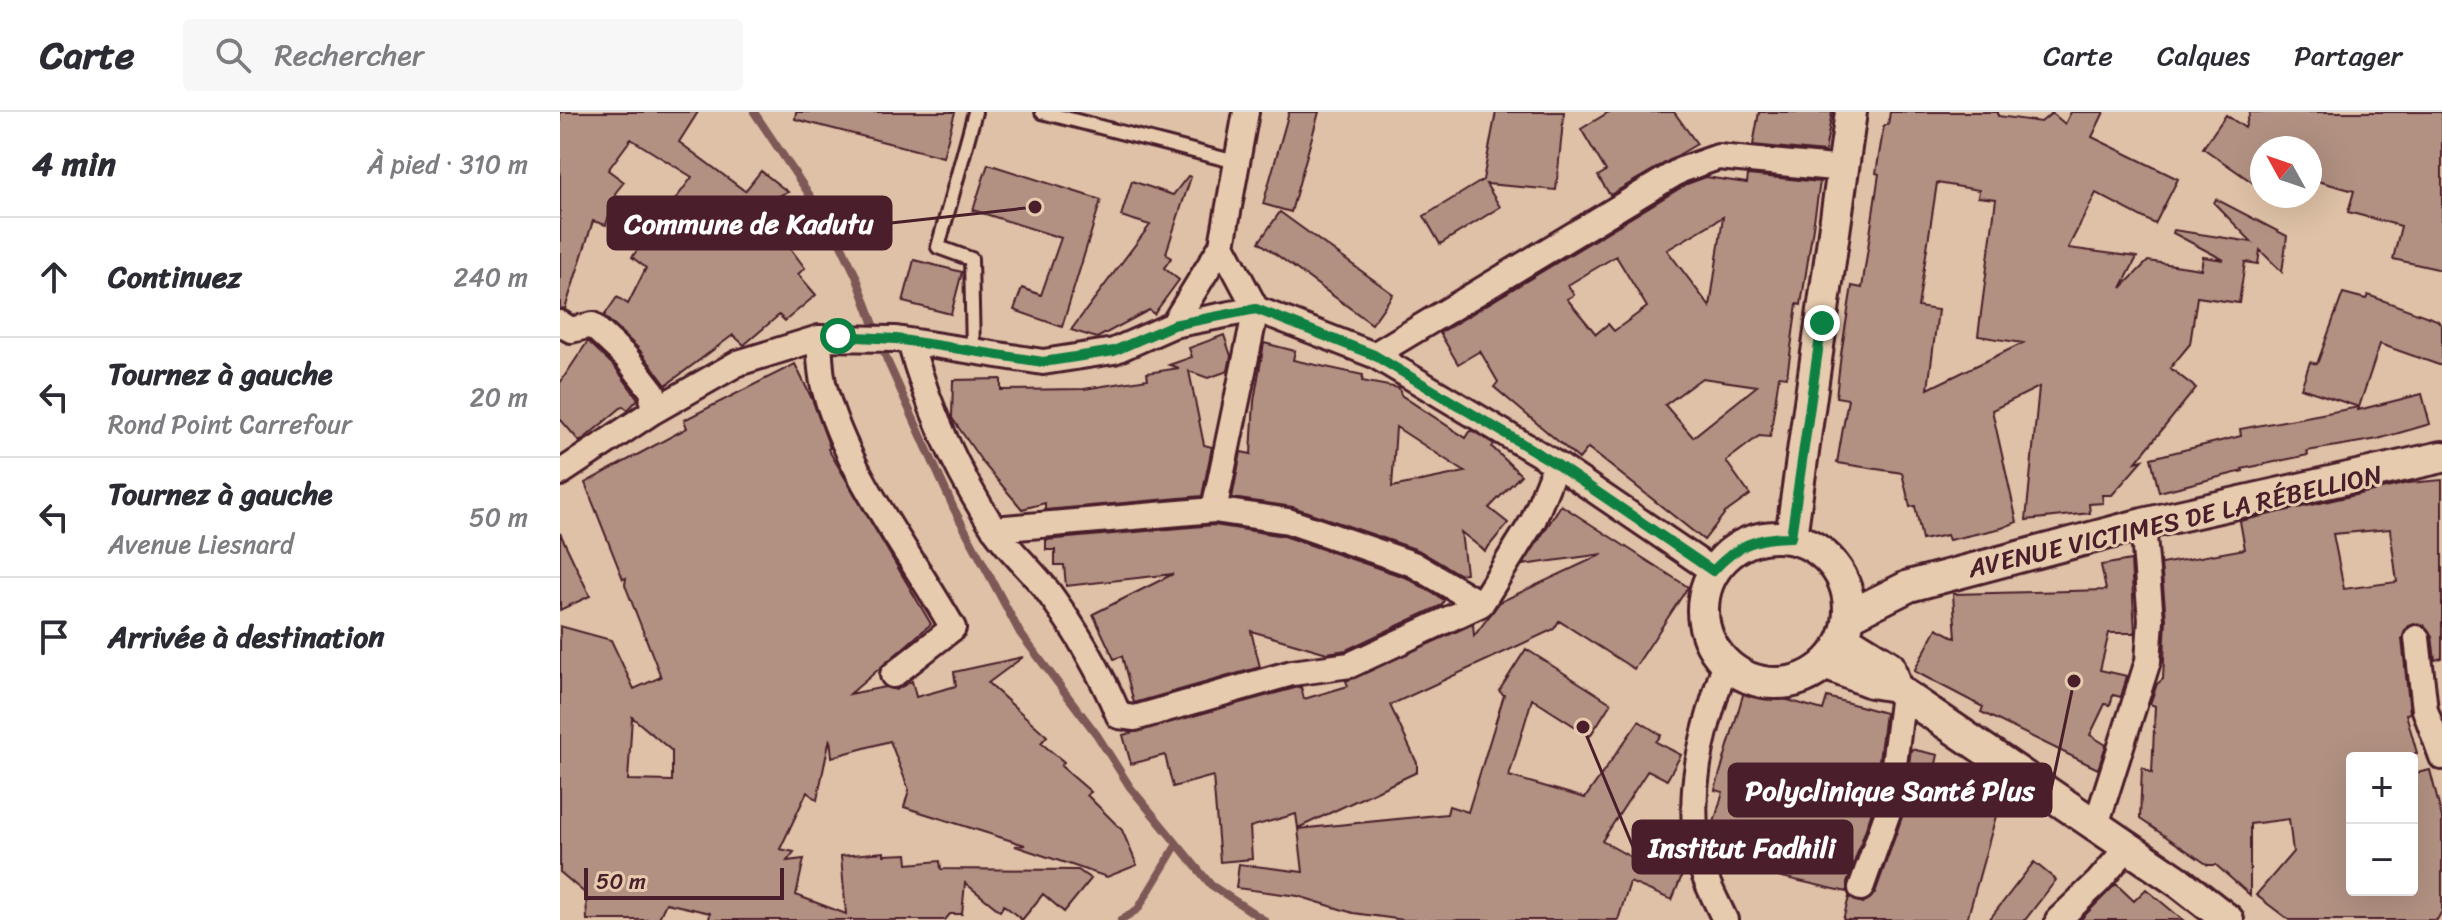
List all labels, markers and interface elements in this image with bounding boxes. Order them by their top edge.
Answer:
search box [183,19,743,91]
text: Carte [40,22,135,89]
text: Rechercher [275,28,424,82]
text: Carte [2043,31,2113,80]
text: Calques [2157,31,2250,80]
text: Partager [2294,31,2402,80]
icon: search [211,33,255,77]
text: 4 min [32,134,116,194]
north arrow [2250,136,2322,208]
text: À pied · 310 m [367,141,528,187]
callout: Commune de Kadutu [608,197,891,249]
text: Commune de Kadutu [623,199,875,248]
text: Continuez [108,250,242,304]
text: 240 m [454,254,528,300]
icon: ahead [32,255,76,299]
route end [1804,305,1840,341]
route start [820,318,856,354]
text: Tournez à gauche [108,347,333,401]
text: 20 m [470,374,528,420]
icon: left [32,375,76,419]
text: Rond Point Carrefour [108,401,352,447]
street label: AVENUE VICTIMES DE LA RÉBELLION [1962,451,2387,591]
text: Tournez à gauche [108,467,333,521]
text: 50 m [469,494,528,540]
icon: left [32,495,76,539]
text: Avenue Liesnard [108,521,294,567]
text: Arrivée à destination [108,610,385,664]
icon: arrive [32,615,76,659]
map controls [2346,752,2418,896]
button: + [2346,752,2418,824]
callout: Polyclinique Santé Plus [1729,764,2051,816]
text: Polyclinique Santé Plus [1745,766,2036,815]
callout: Institut Fadhili [1633,821,1852,873]
text: Institut Fadhili [1646,823,1837,872]
button: − [2346,824,2418,896]
text: 50 m [596,862,646,901]
scale bar [584,864,784,900]

